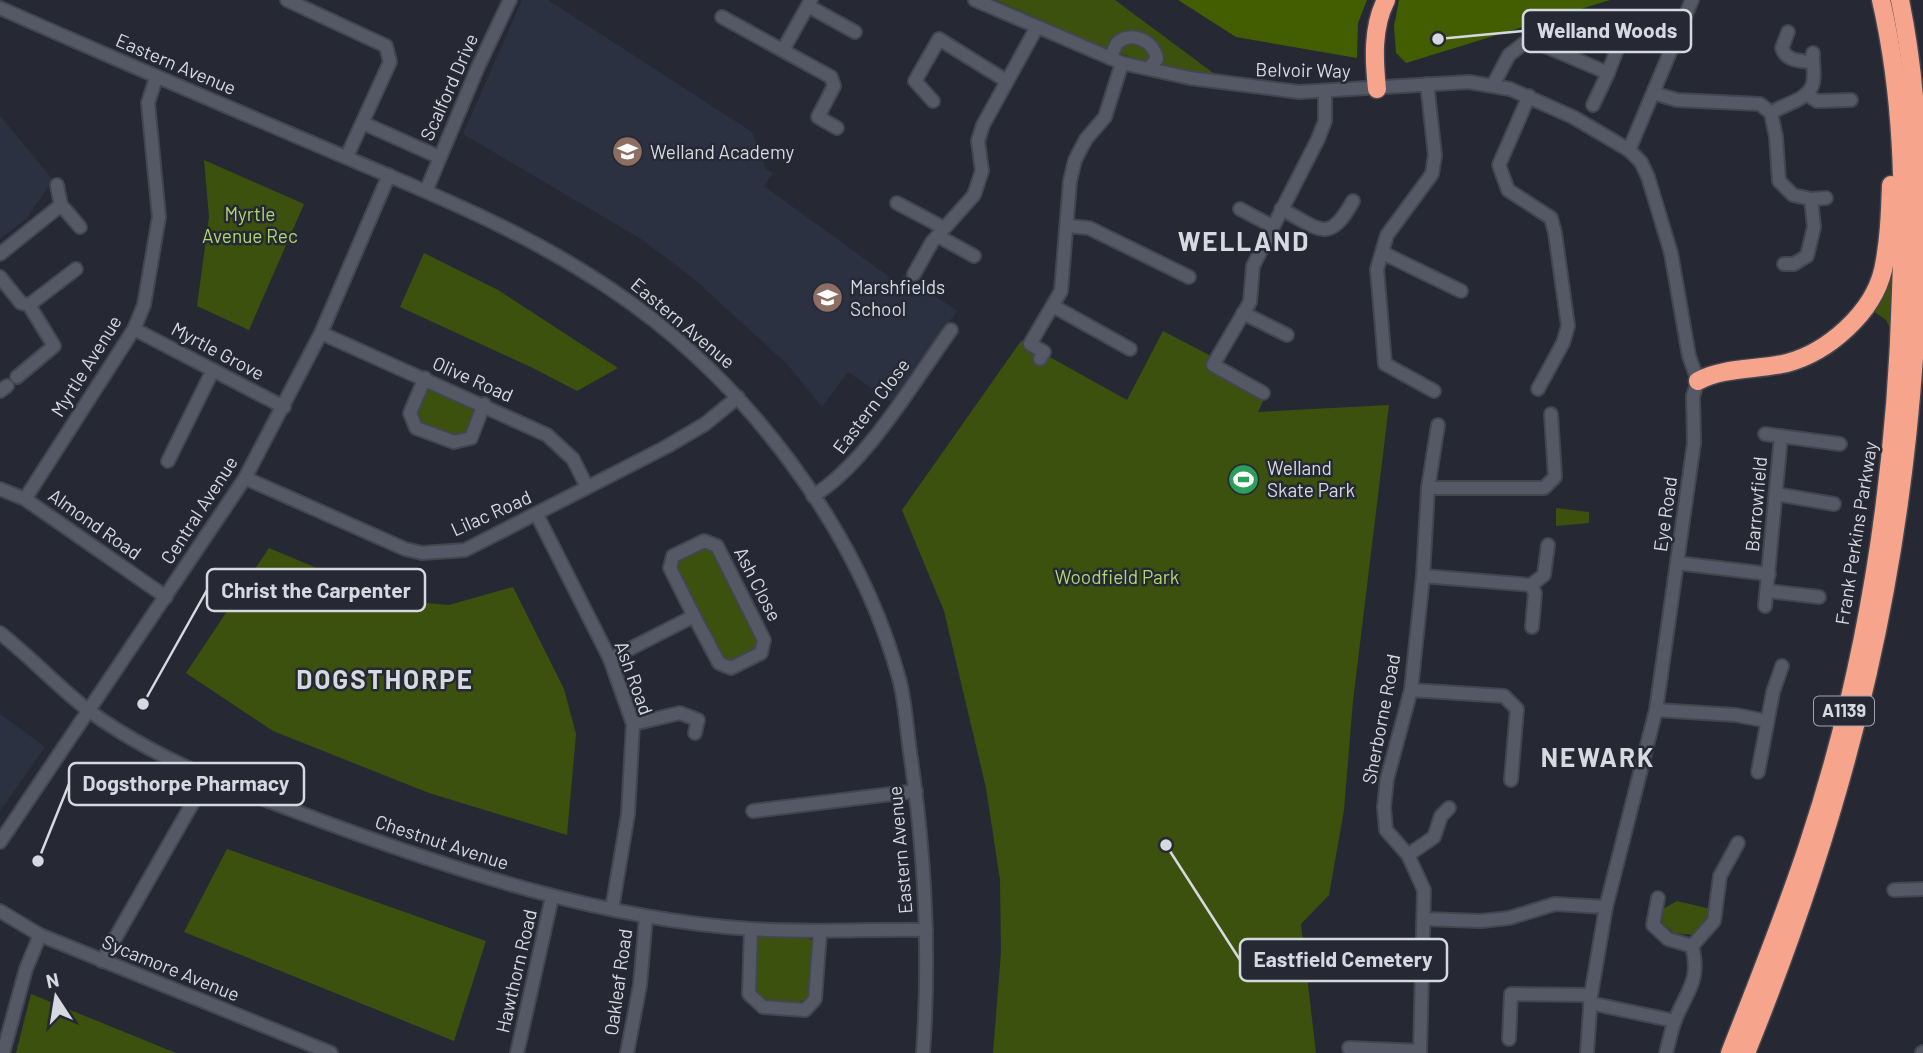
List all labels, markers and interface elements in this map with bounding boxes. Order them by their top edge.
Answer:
callout: Welland Woods [1523,10,1691,52]
text: Welland Woods [1537,17,1677,42]
street label: Eastern Avenue [113,28,240,99]
street label: Scalford Drive [415,30,482,144]
street label: Belvoir Way [1255,57,1351,82]
school or university icon: Welland Academy [610,135,644,169]
place label: Welland Academy [650,140,795,163]
park label: Myrtle Avenue Rec [202,202,298,247]
district label: WELLAND [1178,225,1310,256]
street label: Eastern Avenue [627,273,740,373]
place label: Marshfields School [850,275,945,320]
school or university icon: Marshfields School [810,281,844,315]
street label: Myrtle Avenue [45,311,126,421]
street label: Myrtle Grove [168,316,269,385]
street label: Olive Road [429,351,517,406]
street label: Eastern Close [827,353,914,458]
street label: Frank Perkins Parkway [1830,439,1881,626]
street label: Central Avenue [155,451,242,568]
street label: Barrowfield [1740,455,1771,552]
place label: Welland Skate Park [1267,456,1355,501]
sports icon: Welland Skate Park [1227,462,1261,496]
street label: Eye Road [1648,475,1681,553]
street label: Almond Road [44,483,146,564]
street label: Lilac Road [447,485,534,540]
street label: Ash Close [730,543,787,625]
park label: Woodfield Park [1055,565,1179,588]
callout: Christ the Carpenter [207,569,425,611]
text: Christ the Carpenter [221,577,411,602]
street label: Ash Road [611,638,658,718]
street label: Sherborne Road [1357,652,1404,786]
district label: DOGSTHORPE [296,663,474,694]
road number: A1139 [1814,696,1874,726]
district label: NEWARK [1541,741,1655,772]
callout: Dogsthorpe Pharmacy [69,763,304,805]
text: Dogsthorpe Pharmacy [83,770,290,795]
street label: Eastern Avenue [882,785,917,915]
street label: Chestnut Avenue [372,809,512,874]
street label: Hawthorn Road [490,907,541,1035]
street label: Oakleaf Road [599,927,636,1037]
street label: Sycamore Avenue [99,929,243,1006]
callout: Eastfield Cemetery [1240,939,1447,981]
text: Eastfield Cemetery [1253,946,1433,971]
north arrow [21,962,91,1032]
text: N [44,967,61,992]

